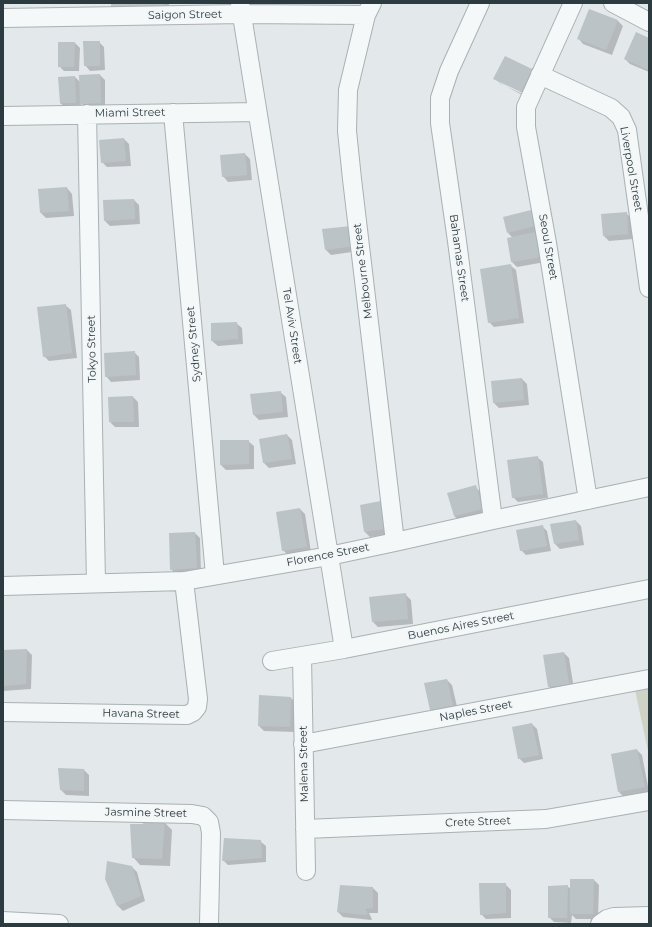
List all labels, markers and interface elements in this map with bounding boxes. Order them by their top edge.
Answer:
street label: Saigon Street [148,8,222,22]
street label: Miami Street [95,106,165,120]
street label: Liverpool Street [617,125,645,213]
street label: Bahamas Street [446,213,472,303]
street label: Seoul Street [536,213,560,281]
street label: Melbourne Street [351,222,375,320]
street label: Tel Aviv Street [279,287,305,365]
street label: Sydney Street [184,306,204,382]
street label: Tokyo Street [85,315,99,383]
street label: Florence Street [285,541,371,569]
street label: Buenos Aires Street [407,609,515,643]
street label: Naples Street [438,697,514,725]
street label: Havana Street [102,707,180,721]
street label: Malena Street [297,726,311,802]
street label: Jasmine Street [105,806,187,820]
street label: Crete Street [445,814,511,830]

